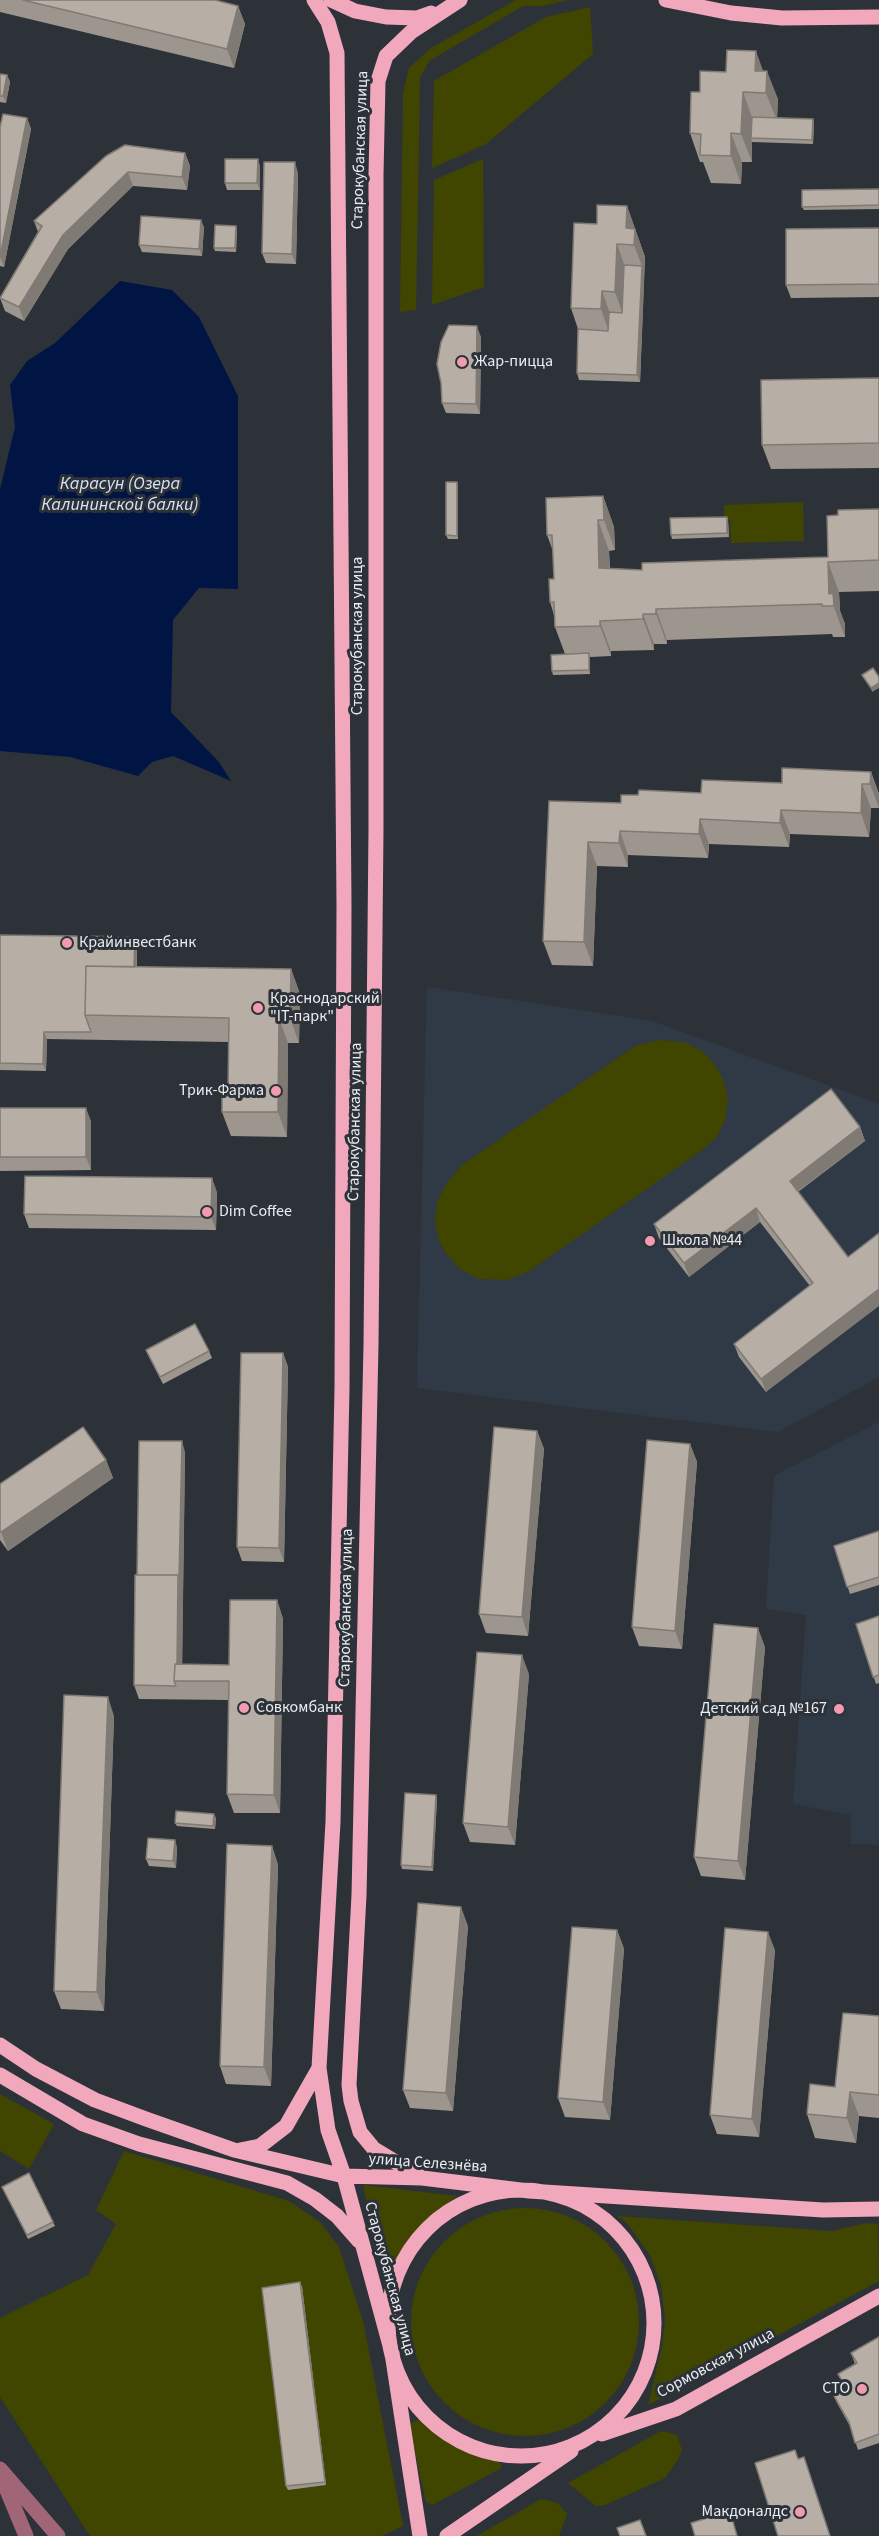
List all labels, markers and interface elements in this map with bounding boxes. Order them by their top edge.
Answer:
street label: Старокубанская улица [349,70,373,230]
place label: Жар-пицца [474,352,553,372]
marker: Жар-пицца [455,355,469,369]
water label: Карасун (Озера Калининской балки) [41,474,199,516]
street label: Старокубанская улица [348,557,368,715]
place label: Крайинвестбанк [79,933,196,953]
marker: Крайинвестбанк [60,936,74,950]
place label: Краснодарский "IT-парк" [270,989,380,1027]
marker: Краснодарский "IT-парк" [251,1001,265,1015]
street label: Старокубанская улица [345,1043,367,1201]
place label: Трик-Фарма [179,1081,264,1101]
marker: Трик-Фарма [269,1084,283,1098]
place label: Dim Coffee [219,1202,292,1222]
marker: Dim Coffee [200,1205,214,1219]
place label: Школа №44 [662,1231,742,1251]
marker: Школа №44 [643,1234,657,1248]
street label: Старокубанская улица [336,1529,358,1687]
place label: Совкомбанк [256,1698,342,1718]
place label: Детский сад №167 [700,1699,827,1719]
marker: Совкомбанк [237,1701,251,1715]
marker: Детский сад №167 [832,1702,846,1716]
street label: улица Селезнёва [368,2150,488,2178]
street label: Старокубанская улица [359,2200,419,2358]
street label: Сормовская улица [654,2325,778,2403]
place label: СТО [822,2379,850,2399]
marker: СТО [855,2382,869,2396]
place label: Макдоналдс [702,2502,788,2522]
marker: Макдоналдс [793,2505,807,2519]

